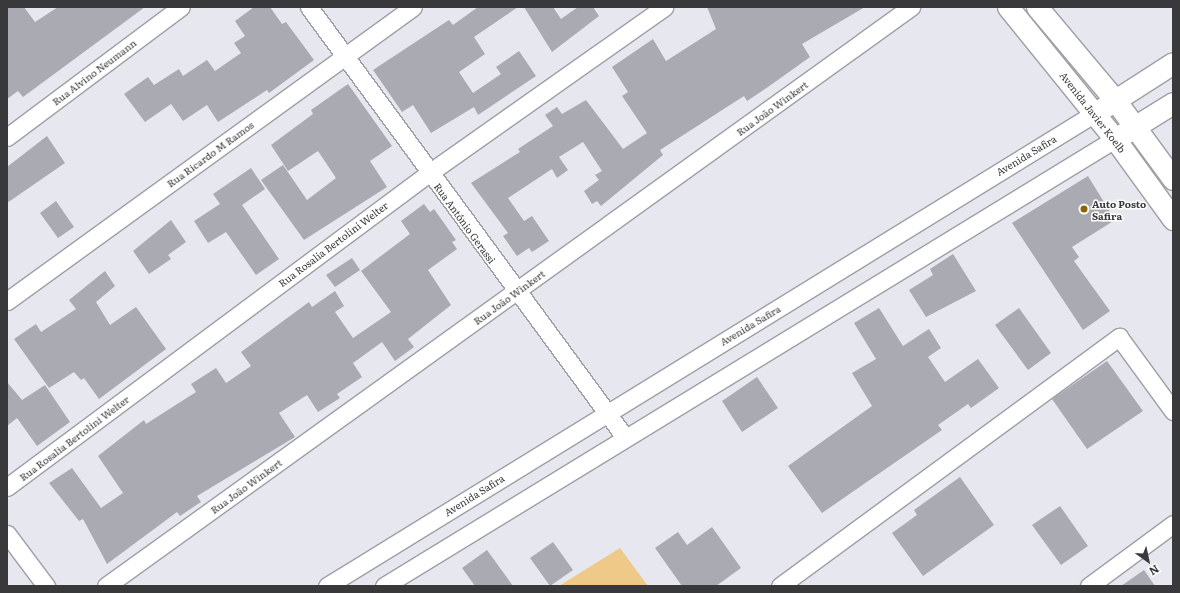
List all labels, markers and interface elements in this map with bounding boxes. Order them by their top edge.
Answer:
street label: Rua Alvino Neumann [50,37,138,107]
street label: Avenida Javier Koelb [1058,69,1128,155]
street label: Rua João Winkert [734,78,810,138]
street label: Rua Ricardo M Ramos [164,119,256,189]
street label: Avenida Safira [994,132,1058,178]
street label: Rua Antônio Gerassi [432,180,498,266]
place label: Auto Posto Safira [1092,197,1146,220]
street label: Rua Rosalia Bertolini Welter [276,199,390,289]
marker: Auto Posto Safira [1079,204,1089,214]
street label: Rua João Winkert [471,267,547,327]
street label: Avenida Safira [718,302,782,348]
street label: Rua Rosalia Bertolini Welter [17,393,131,483]
street label: Rua João Winkert [208,456,284,516]
street label: Avenida Safira [442,472,506,518]
north arrow [1128,541,1168,581]
text: N [1146,562,1163,580]

